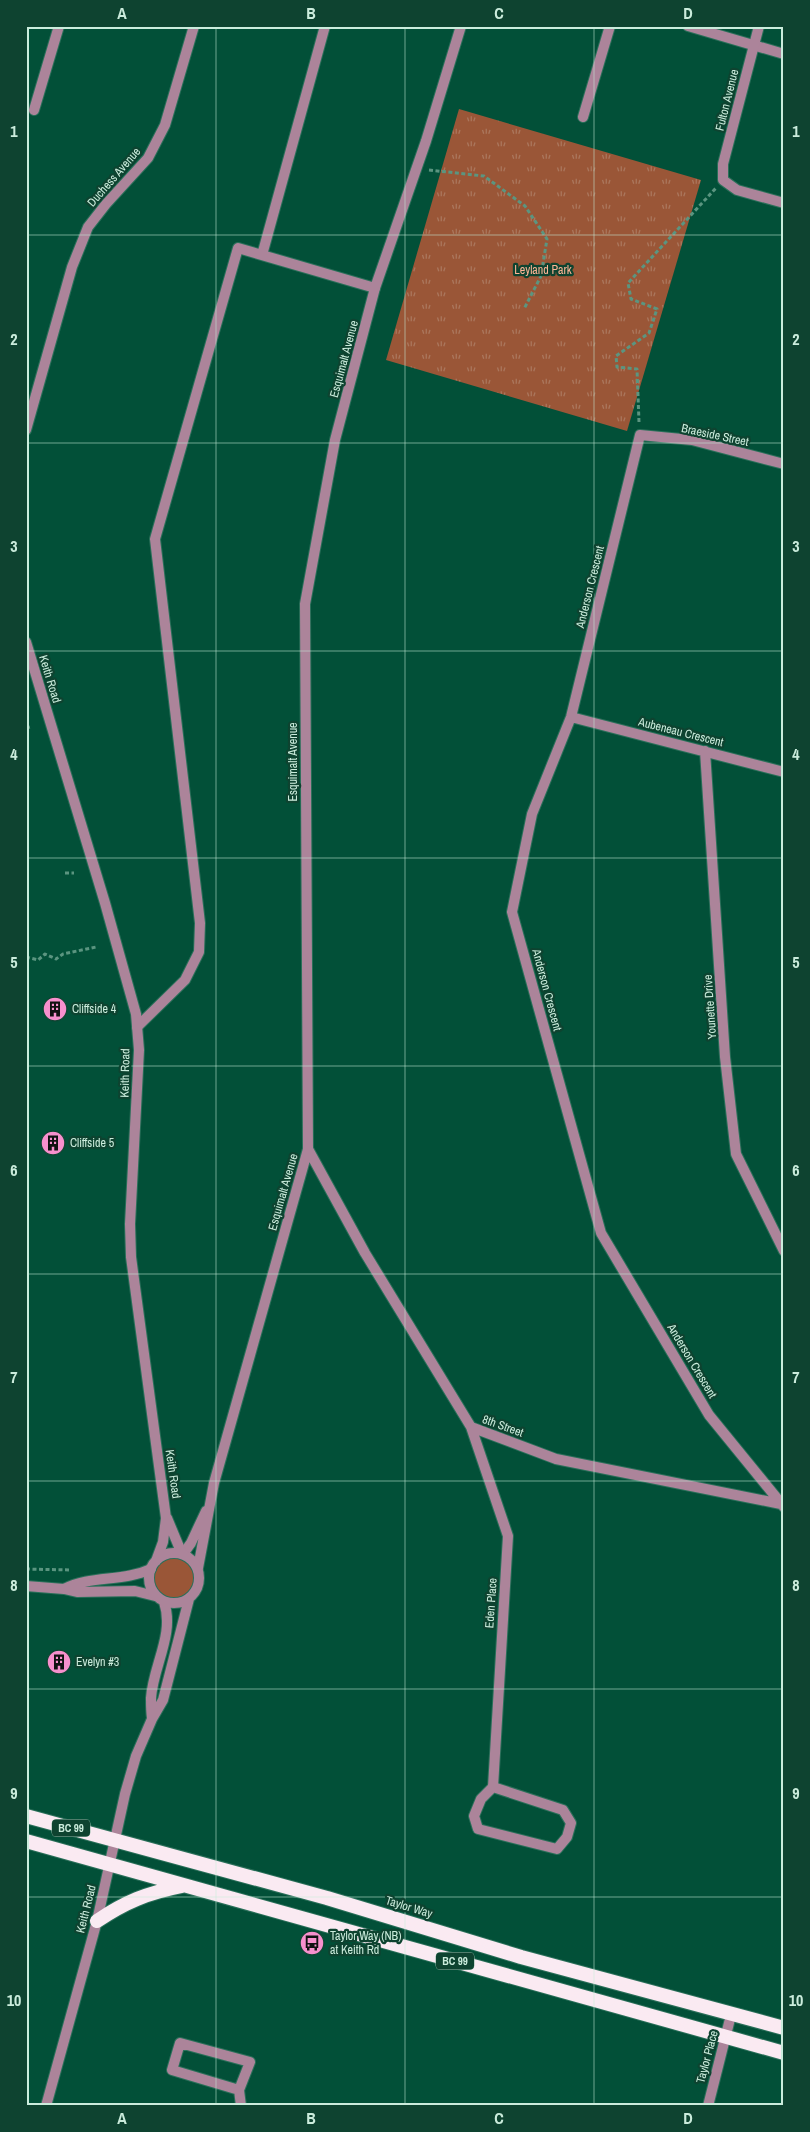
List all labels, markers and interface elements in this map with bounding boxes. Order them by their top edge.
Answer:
text: A [117,2,127,24]
text: B [306,2,316,24]
text: C [494,2,504,24]
text: D [683,2,693,24]
street label: Fulton Avenue [712,68,742,132]
text: 1 [10,120,18,142]
text: 1 [792,120,800,142]
street label: Duchess Avenue [84,144,144,210]
park label: Leyland Park [514,262,572,278]
street label: Esquimalt Avenue [326,319,362,399]
text: 2 [10,328,18,350]
text: 2 [792,328,800,350]
street label: Braeside Street [680,420,750,450]
text: 3 [10,535,18,557]
text: 3 [792,535,800,557]
street label: Anderson Crescent [572,544,608,631]
street label: Keith Road [35,653,65,705]
street label: Aubeneau Crescent [636,713,725,750]
street label: Esquimalt Avenue [285,722,301,802]
text: 4 [10,743,18,765]
text: 4 [792,743,800,765]
street label: Anderson Crescent [528,946,566,1033]
text: 5 [10,951,18,973]
text: 5 [792,951,800,973]
street label: Younette Drive [700,974,720,1040]
building icon: Cliffside 4 [42,996,68,1022]
place label: Cliffside 4 [72,1001,117,1017]
street label: Keith Road [117,1048,133,1098]
building icon: Cliffside 5 [40,1130,66,1156]
place label: Cliffside 5 [70,1135,115,1151]
street label: Esquimalt Avenue [264,1152,302,1232]
text: 6 [10,1159,18,1181]
text: 6 [792,1159,800,1181]
street label: Anderson Crescent [663,1320,721,1401]
text: 7 [10,1366,18,1388]
text: 7 [792,1366,800,1388]
street label: 8th Street [480,1411,526,1441]
street label: Keith Road [162,1449,184,1499]
text: 8 [10,1574,18,1596]
text: 8 [792,1574,800,1596]
street label: Eden Place [481,1577,501,1629]
building icon: Evelyn #3 [46,1649,72,1675]
place label: Evelyn #3 [76,1654,119,1670]
text: 9 [10,1782,18,1804]
text: 9 [792,1782,800,1804]
road number: BC 99 [52,1820,90,1836]
street label: Keith Road [72,1883,100,1935]
street label: Taylor Way [383,1892,435,1922]
place label: Taylor Way (NB) at Keith Rd [330,1928,401,1958]
bus stop icon: Taylor Way (NB) at Keith Rd [299,1930,325,1956]
road number: BC 99 [436,1952,474,1970]
text: 10 [7,1989,21,2011]
text: 10 [789,1989,803,2011]
street label: Taylor Place [692,2029,722,2085]
text: A [117,2107,127,2129]
text: B [306,2107,316,2129]
text: C [494,2107,504,2129]
text: D [683,2107,693,2129]

